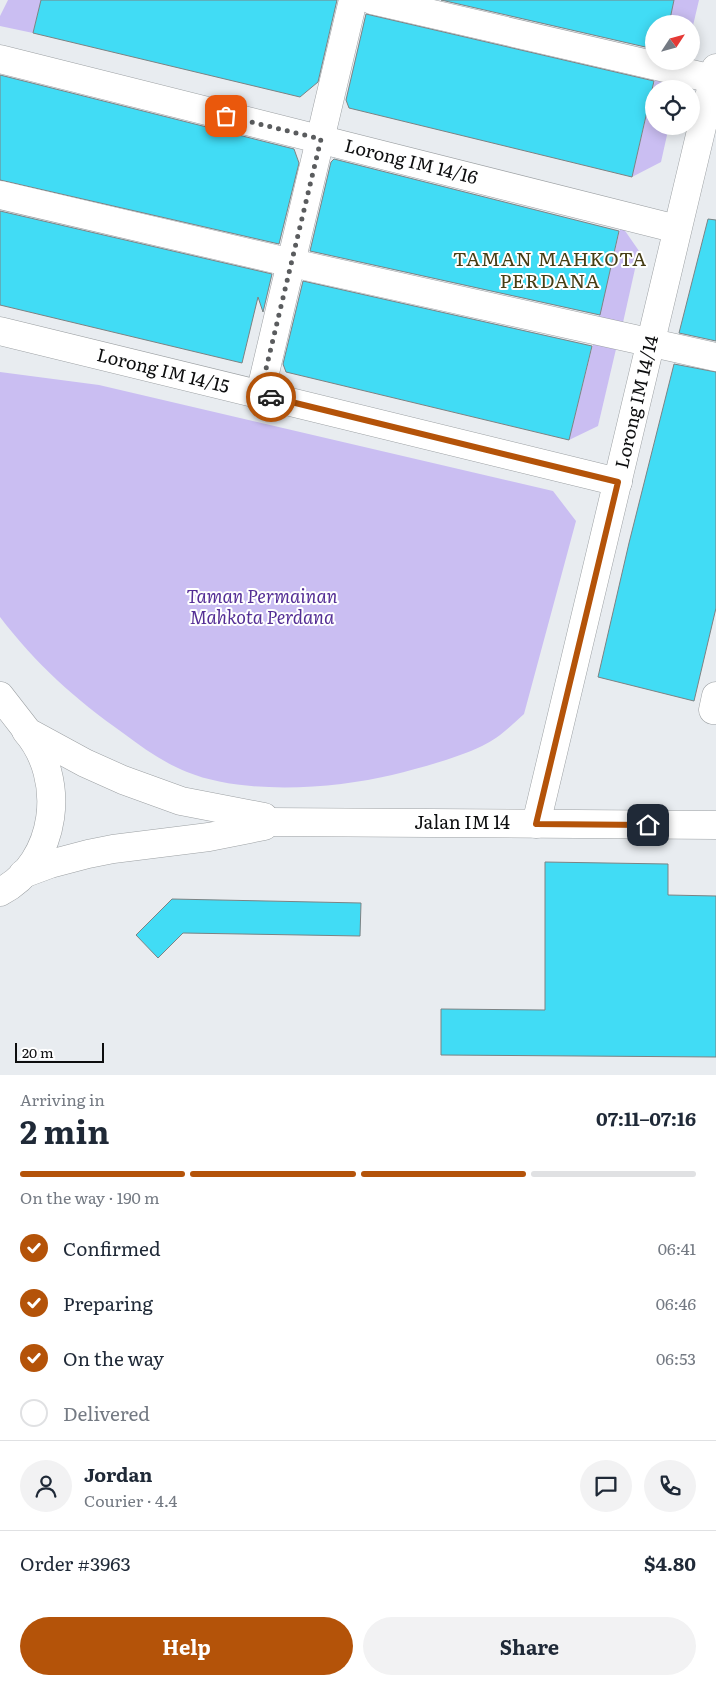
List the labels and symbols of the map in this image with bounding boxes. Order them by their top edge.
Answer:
north arrow [645,15,700,70]
pin [205,95,247,137]
street label: Lorong IM 14/16 [342,131,481,190]
district label: TAMAN MAHKOTA PERDANA [453,244,647,294]
street label: Lorong IM 14/14 [607,332,664,471]
street label: Lorong IM 14/15 [94,340,233,399]
courier [246,372,296,422]
park label: Taman Permainan Mahkota Perdana [187,582,338,630]
pin [627,804,669,846]
street label: Jalan IM 14 [414,808,510,835]
scale bar [15,1040,104,1063]

